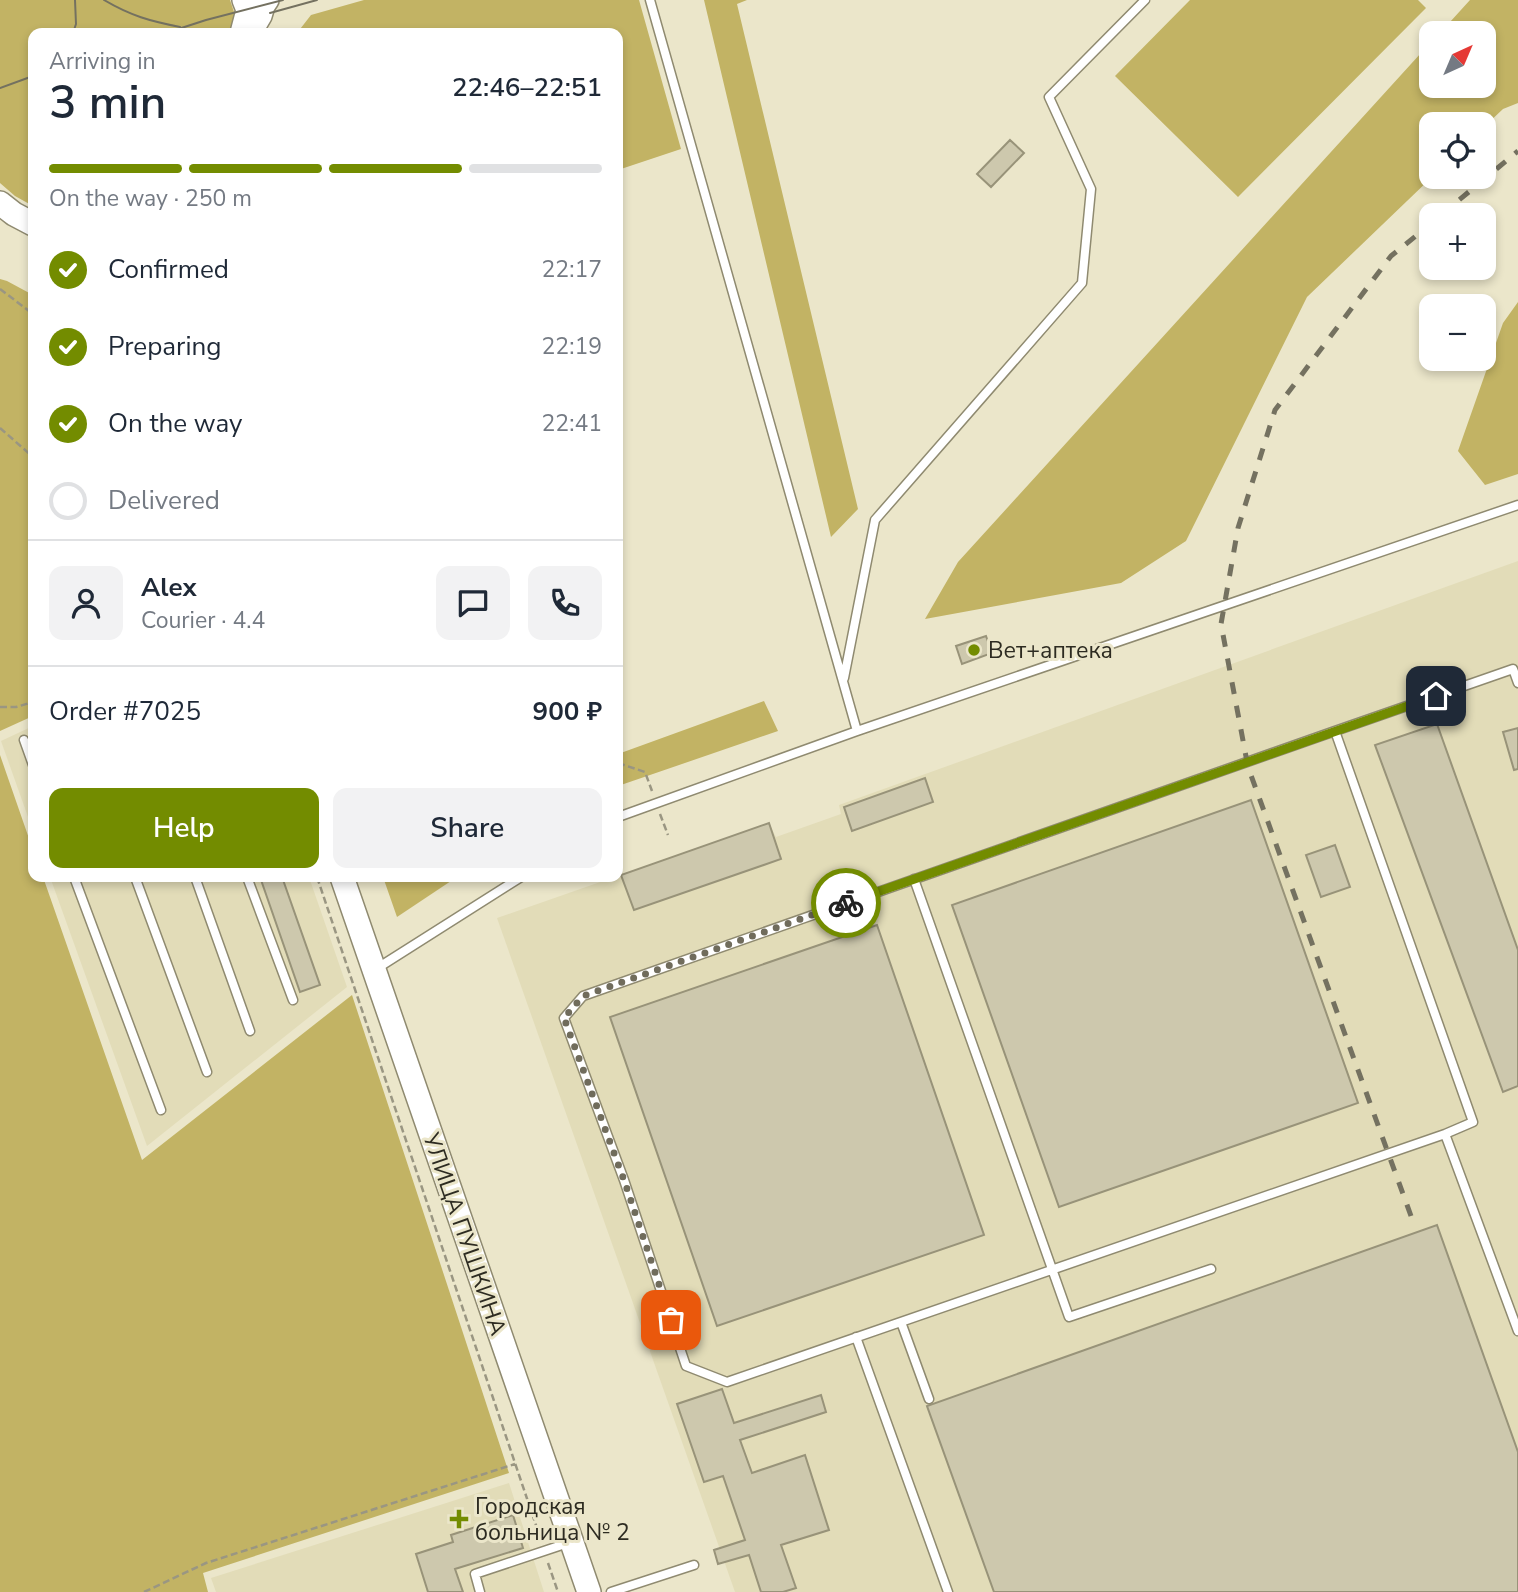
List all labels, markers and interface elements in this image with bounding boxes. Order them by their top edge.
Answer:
north arrow [1419,21,1496,98]
map controls [1419,21,1496,371]
text: Arriving in [49,46,156,77]
text: 22:46–22:51 [452,70,602,105]
text: 3 min [49,71,166,134]
button: locate [1419,112,1496,189]
text: On the way · 250 m [49,183,252,214]
button: + [1419,203,1496,280]
icon: check [49,251,87,289]
text: Confirmed [108,252,229,287]
text: 22:17 [542,254,602,285]
button: − [1419,294,1496,371]
icon: check [49,328,87,366]
text: Preparing [108,329,221,364]
text: 22:19 [542,331,602,362]
icon: check [49,405,87,443]
text: On the way [108,406,242,441]
text: 22:41 [542,408,602,439]
text: Delivered [108,483,220,518]
button: person [49,566,123,640]
button: chat [436,566,510,640]
button: phone [528,566,602,640]
text: Alex [141,570,197,605]
text: Courier · 4.4 [141,605,265,636]
place label: Вет+аптека [988,635,1113,666]
marker: Вет+аптека [966,642,982,658]
pin [1406,666,1466,726]
icon: home [1417,677,1455,715]
text: Order #7025 [49,694,201,729]
text: 900 ₽ [533,694,602,729]
button: Help [49,788,319,868]
button: Share [333,788,602,868]
courier [811,868,881,938]
icon: bike [827,884,865,922]
street label: УЛИЦА ПУШКИНА [415,1128,514,1340]
pin [641,1290,701,1350]
icon: bag [652,1301,690,1339]
place label: Городская больница № 2 [475,1491,630,1548]
marker: Городская больница № 2 [449,1509,469,1529]

